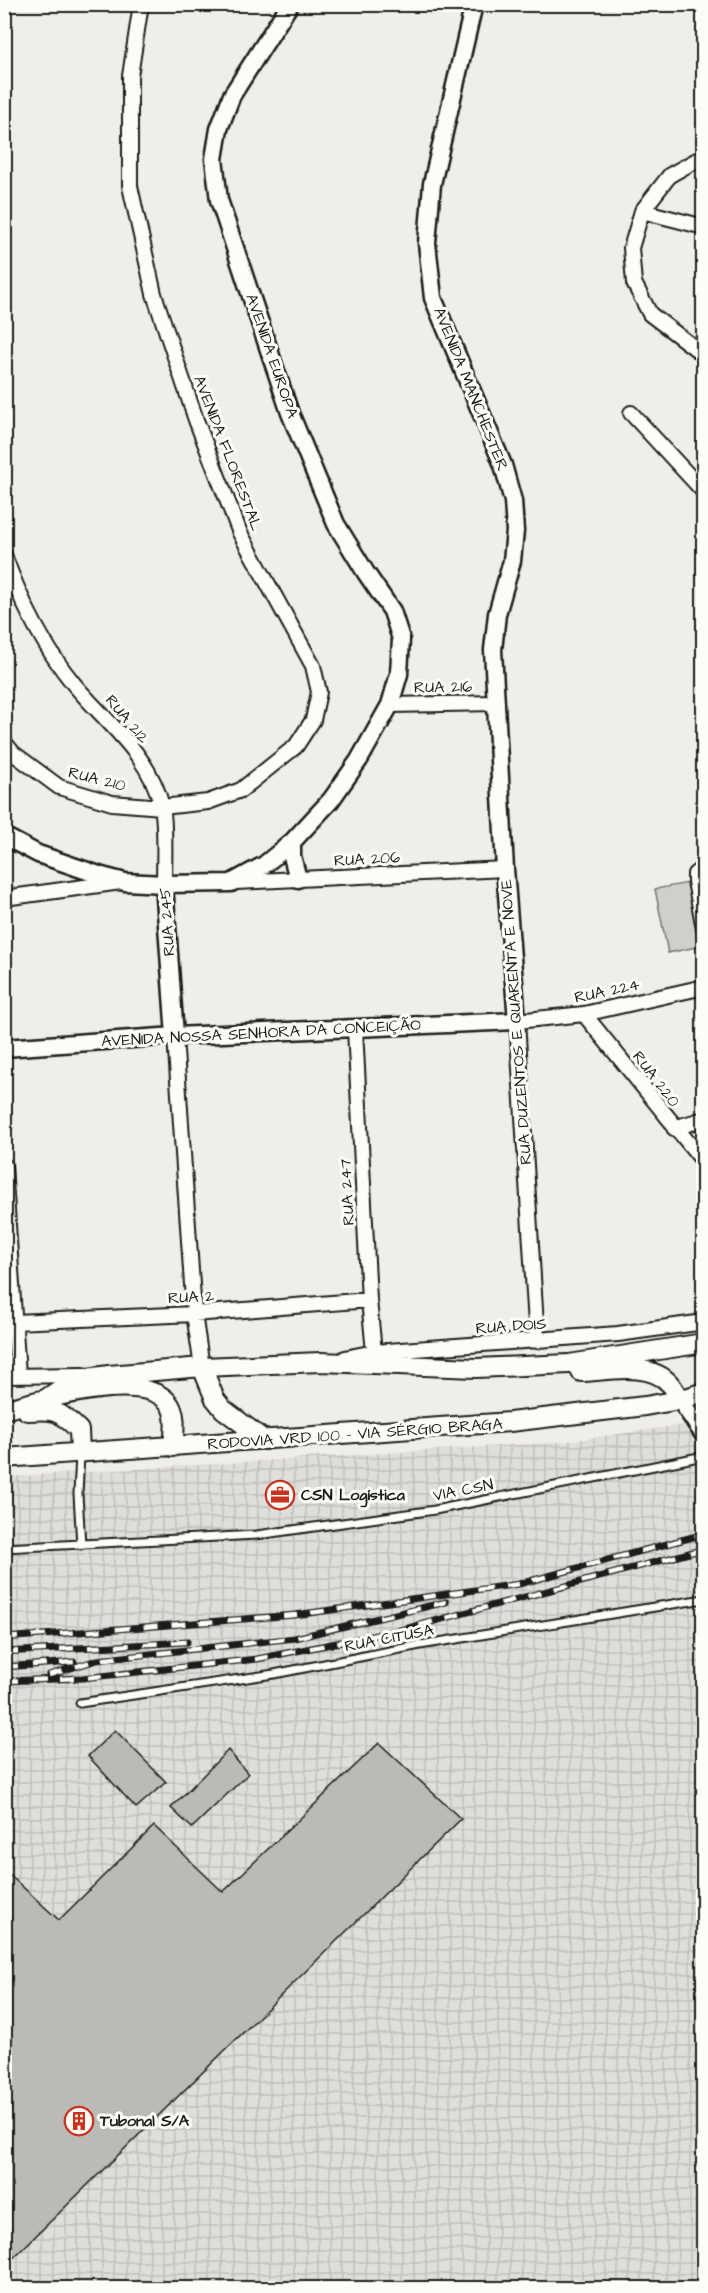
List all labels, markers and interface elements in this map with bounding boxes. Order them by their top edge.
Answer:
street label: AVENIDA EUROPA [240,291,304,421]
street label: AVENIDA MANCHESTER [428,304,514,474]
street label: AVENIDA FLORESTAL [188,372,268,534]
street label: RUA 216 [414,675,472,699]
street label: RUA 212 [100,690,154,748]
street label: RUA 210 [66,761,128,797]
street label: RUA 206 [333,846,401,872]
street label: RUA DUZENTOS E QUARENTA E NOVE [495,878,537,1165]
street label: RUA 245 [154,886,180,957]
street label: RUA 224 [572,973,642,1009]
street label: AVENIDA NOSSA SENHORA DA CONCEIÇÃO [101,1014,422,1052]
street label: RUA 220 [627,1046,685,1112]
street label: RUA 247 [334,1158,360,1226]
street label: RUA 2 [167,1285,215,1309]
street label: RUA DOIS [475,1313,547,1339]
street label: RODOVIA VRD 100 - VIA SÉRGIO BRAGA [207,1413,503,1455]
street label: VIA CSN [431,1473,495,1507]
office icon: CSN Logística [264,1479,296,1511]
place label: CSN Logística [301,1484,406,1508]
street label: RUA CITUSA [343,1619,435,1657]
building icon: Tubonal S/A [63,2105,95,2137]
place label: Tubonal S/A [99,2110,190,2132]

